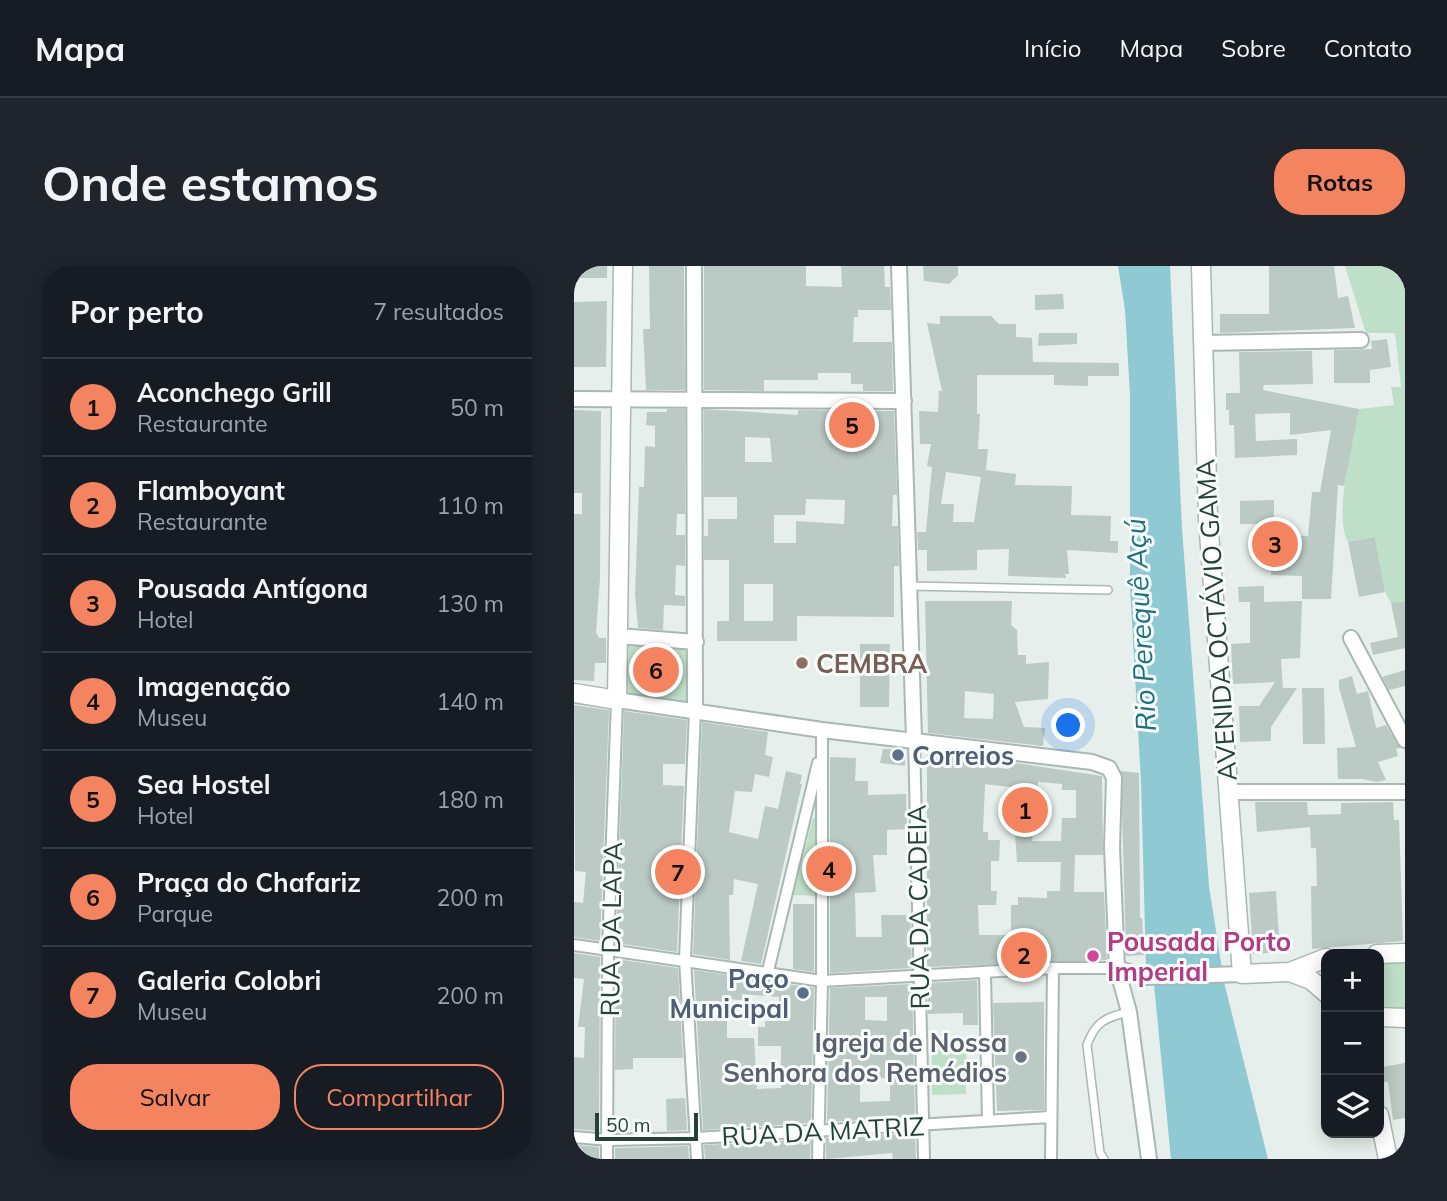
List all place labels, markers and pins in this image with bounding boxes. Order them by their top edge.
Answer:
pin: 5 [829,399,875,451]
pin: 3 [1252,518,1298,570]
pin: 6 [633,644,679,696]
place label: CEMBRA [816,647,928,680]
marker: CEMBRA [794,655,810,671]
place label: Correios [912,739,1014,772]
marker: Correios [890,747,906,763]
pin: 1 [1002,784,1048,836]
pin: 4 [806,843,852,895]
pin: 7 [655,846,701,898]
place label: Pousada Porto Imperial [1107,925,1291,988]
pin: 2 [1001,929,1047,981]
marker: Pousada Porto Imperial [1085,948,1101,964]
place label: Paço Municipal [670,962,789,1025]
marker: Paço Municipal [795,985,811,1001]
place label: Igreja de Nossa Senhora dos Remédios [723,1026,1007,1089]
marker: Igreja de Nossa Senhora dos Remédios [1013,1049,1029,1065]

